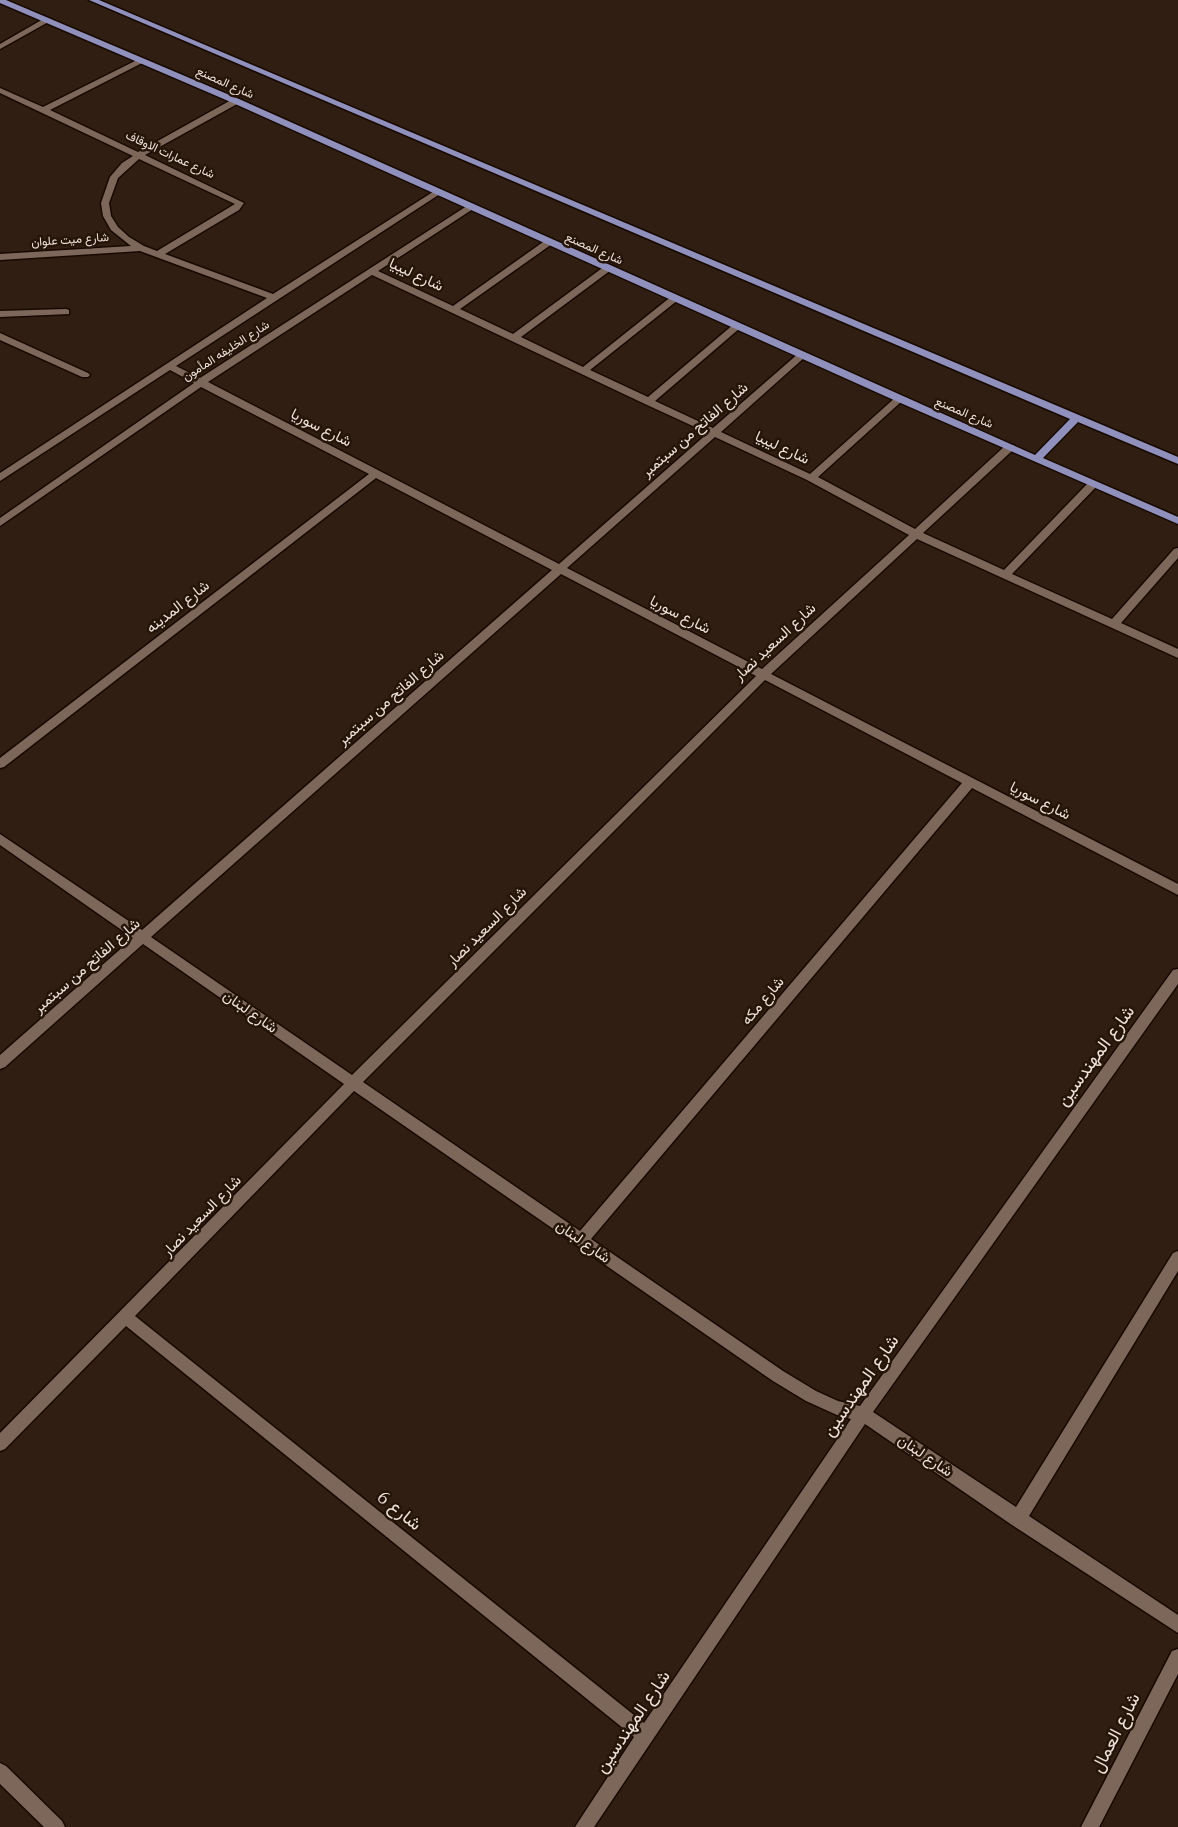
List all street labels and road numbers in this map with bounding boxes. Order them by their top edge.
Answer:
street label: شارع المصنع [194,64,256,102]
street label: شارع عمارات الاوقاف [123,128,217,182]
street label: شارع ميت علوان [31,230,109,250]
street label: شارع المصنع [563,230,625,268]
street label: شارع ليبيا [386,255,446,295]
street label: شارع الخليفه المأمون [180,318,272,384]
street label: شارع الفاتح من سبتمبر [638,379,752,481]
street label: شارع المصنع [933,394,995,432]
street label: شارع سوريا [288,405,354,451]
street label: شارع ليبيا [752,428,812,468]
street label: شارع المدينه [143,577,213,637]
street label: شارع سوريا [647,592,713,638]
street label: شارع السعيد نصار [730,599,820,685]
street label: شارع الفاتح من سبتمبر [334,647,448,749]
street label: شارع سوريا [1007,778,1073,824]
street label: شارع السعيد نصار [443,883,531,971]
street label: شارع الفاتح من سبتمبر [30,915,144,1017]
street label: شارع مكه [738,973,788,1029]
street label: شارع لبنان [219,987,281,1037]
street label: شارع المهندسين [1052,1002,1140,1110]
street label: شارع السعيد نصار [159,1172,245,1260]
street label: شارع لبنان [552,1217,614,1267]
street label: شارع المهندسين [818,1331,904,1441]
street label: شارع لبنان [894,1431,956,1481]
street label: شارع 6 [372,1487,426,1535]
street label: شارع المهندسين [591,1667,675,1777]
street label: شارع العمال [1087,1690,1145,1776]

